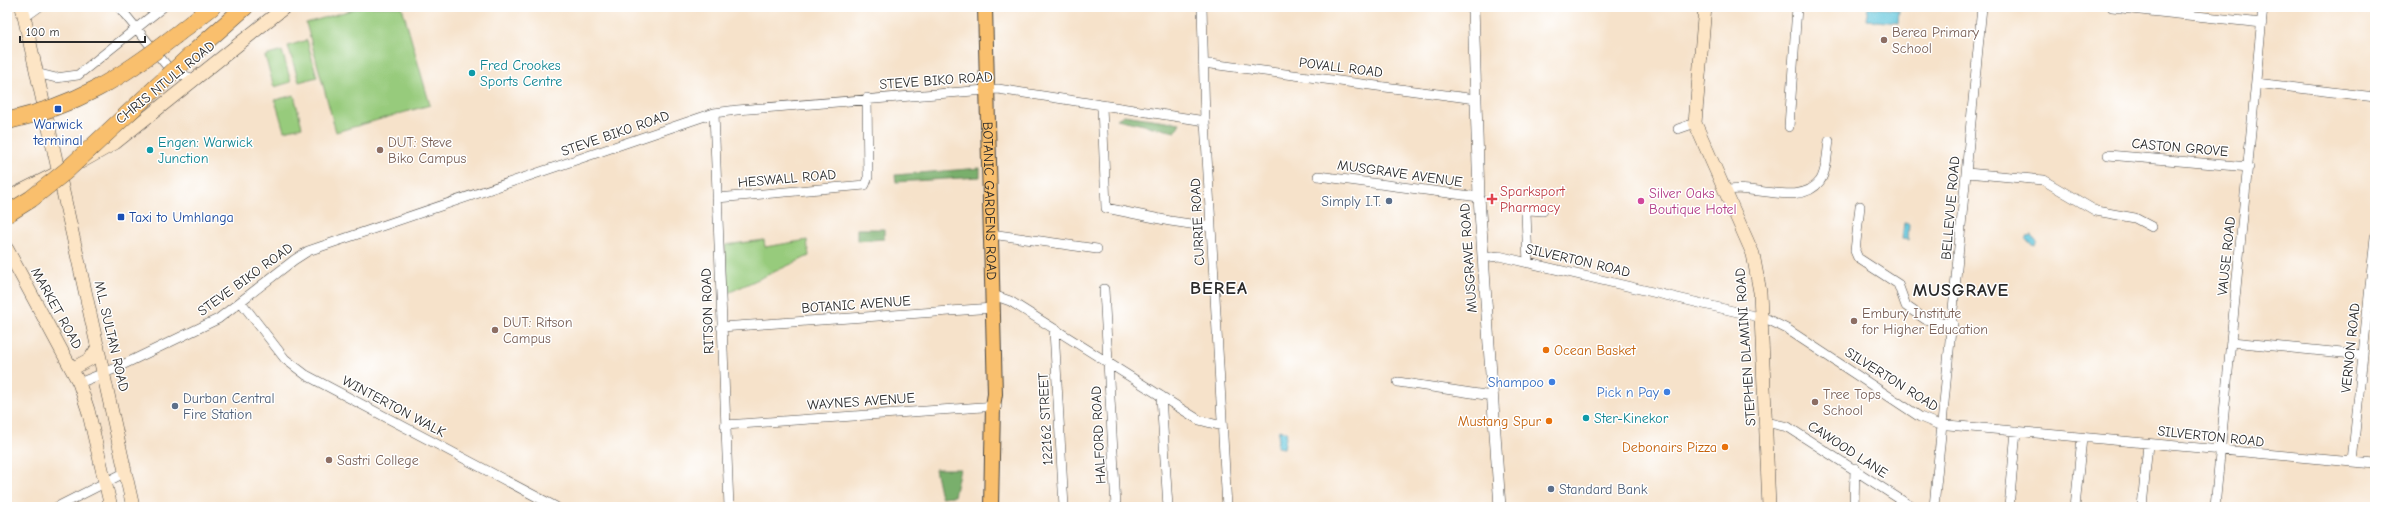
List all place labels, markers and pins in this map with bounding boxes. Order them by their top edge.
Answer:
place label: Berea Primary School [1892,24,1980,57]
marker: Berea Primary School [1879,35,1889,45]
place label: Fred Crookes Sports Centre [480,57,562,90]
marker: Fred Crookes Sports Centre [467,68,477,78]
marker: Warwick terminal [53,104,63,114]
place label: Warwick terminal [33,116,83,149]
place label: Engen: Warwick Junction [158,134,253,167]
place label: DUT: Steve Biko Campus [388,134,466,167]
marker: Engen: Warwick Junction [145,145,155,155]
marker: DUT: Steve Biko Campus [375,145,385,155]
place label: Sparksport Pharmacy [1500,183,1566,216]
place label: Silver Oaks Boutique Hotel [1649,185,1737,218]
place label: Simply I.T. [1321,193,1381,210]
marker: Sparksport Pharmacy [1487,194,1497,204]
marker: Simply I.T. [1384,196,1394,206]
marker: Silver Oaks Boutique Hotel [1636,196,1646,206]
place label: Taxi to Umhlanga [129,209,234,226]
marker: Taxi to Umhlanga [116,212,126,222]
place label: Embury Institute for Higher Education [1861,305,1988,338]
place label: DUT: Ritson Campus [503,314,572,347]
marker: Embury Institute for Higher Education [1849,316,1859,326]
marker: DUT: Ritson Campus [490,325,500,335]
place label: Ocean Basket [1554,342,1637,359]
marker: Ocean Basket [1541,345,1551,355]
place label: Shampoo [1488,374,1544,391]
marker: Shampoo [1547,377,1557,387]
place label: Pick n Pay [1597,384,1660,401]
place label: Tree Tops School [1823,386,1881,419]
marker: Pick n Pay [1662,387,1672,397]
place label: Durban Central Fire Station [183,390,275,423]
marker: Tree Tops School [1810,397,1820,407]
marker: Durban Central Fire Station [170,401,180,411]
place label: Ster-Kinekor [1594,410,1669,427]
place label: Mustang Spur [1458,413,1541,430]
marker: Ster-Kinekor [1581,413,1591,423]
marker: Mustang Spur [1544,416,1554,426]
place label: Debonairs Pizza [1622,439,1717,456]
marker: Debonairs Pizza [1720,442,1730,452]
place label: Sastri College [337,452,419,469]
marker: Sastri College [324,455,334,465]
place label: Standard Bank [1559,481,1648,498]
marker: Standard Bank [1546,484,1556,494]

